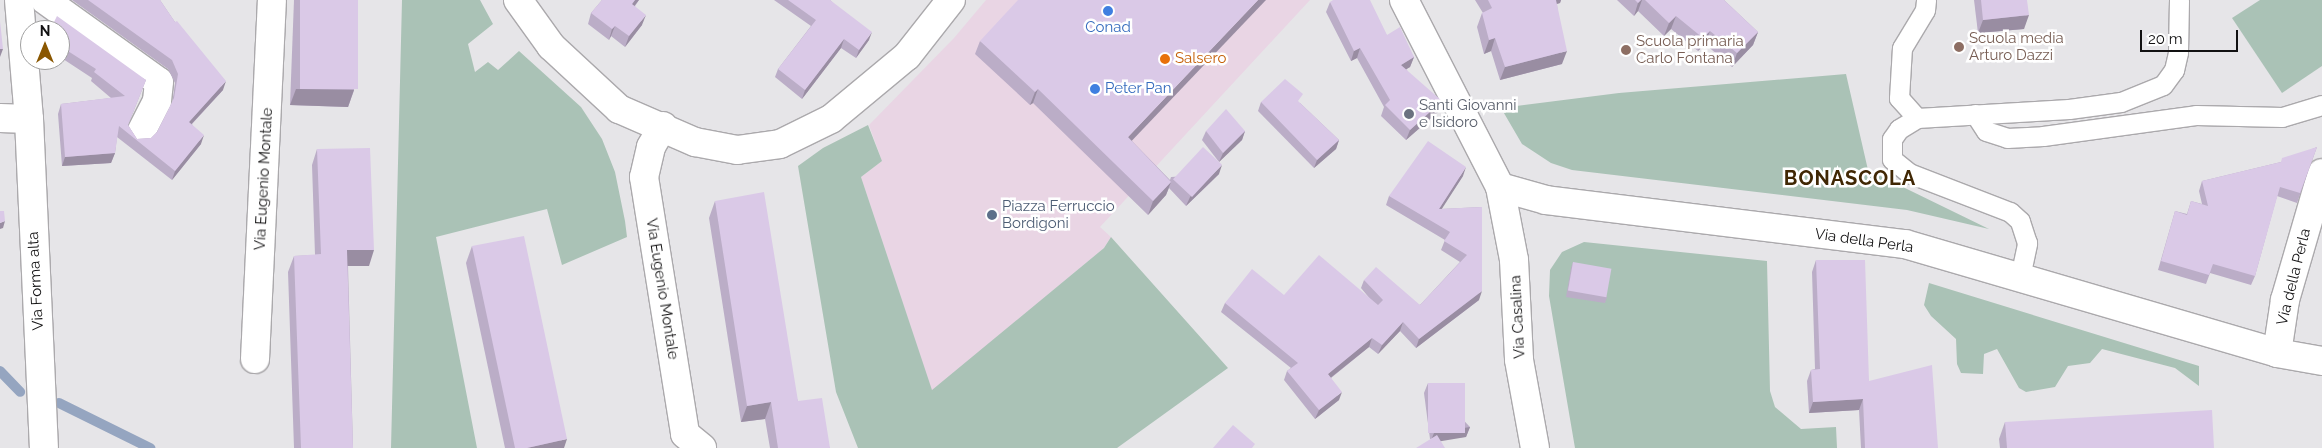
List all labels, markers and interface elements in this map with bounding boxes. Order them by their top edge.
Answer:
marker: Conad [1102,5,1114,17]
place label: Conad [1085,19,1131,37]
north arrow [20,20,70,70]
scale bar [2142,20,2240,52]
text: N [40,23,50,39]
place label: Scuola media Arturo Dazzi [1969,29,2064,64]
text: 20 m [2148,30,2183,48]
place label: Scuola primaria Carlo Fontana [1636,32,1744,67]
marker: Scuola media Arturo Dazzi [1953,41,1965,53]
marker: Scuola primaria Carlo Fontana [1620,44,1632,56]
place label: Salsero [1175,50,1226,68]
marker: Salsero [1159,53,1171,65]
place label: Peter Pan [1105,80,1172,98]
marker: Peter Pan [1089,83,1101,95]
place label: Santi Giovanni e Isidoro [1419,96,1516,131]
street label: Via Eugenio Montale [251,107,277,251]
marker: Santi Giovanni e Isidoro [1403,108,1415,120]
district label: BONASCOLA [1783,166,1917,190]
place label: Piazza Ferruccio Bordigoni [1002,197,1115,232]
marker: Piazza Ferruccio Bordigoni [986,209,998,221]
street label: Via Eugenio Montale [642,217,682,361]
street label: Via della Perla [1814,225,1914,257]
street label: Via della Perla [2273,227,2315,327]
street label: Via Forma alta [24,231,48,331]
street label: Via Casalina [1507,275,1529,359]

